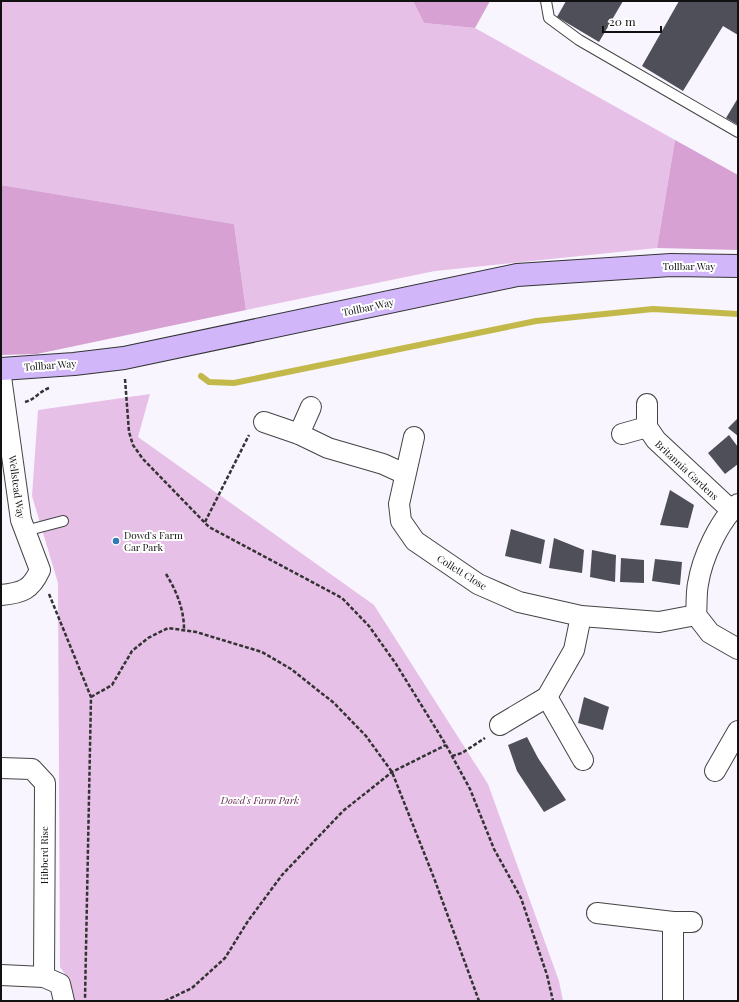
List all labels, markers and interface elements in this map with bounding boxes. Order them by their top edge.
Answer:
scale bar [603,8,661,34]
text: 20 m [609,13,636,29]
street label: Tollbar Way [663,259,715,273]
street label: Tollbar Way [341,295,395,319]
street label: Tollbar Way [23,356,77,374]
street label: Britannia Gardens [652,437,722,503]
street label: Wellstead Way [5,454,28,520]
place label: Dowd's Farm Car Park [124,528,183,554]
marker: Dowd's Farm Car Park [111,536,121,546]
street label: Collett Close [434,551,490,593]
park label: Dowd's Farm Park [220,793,299,807]
street label: Hibberd Rise [37,826,51,884]

